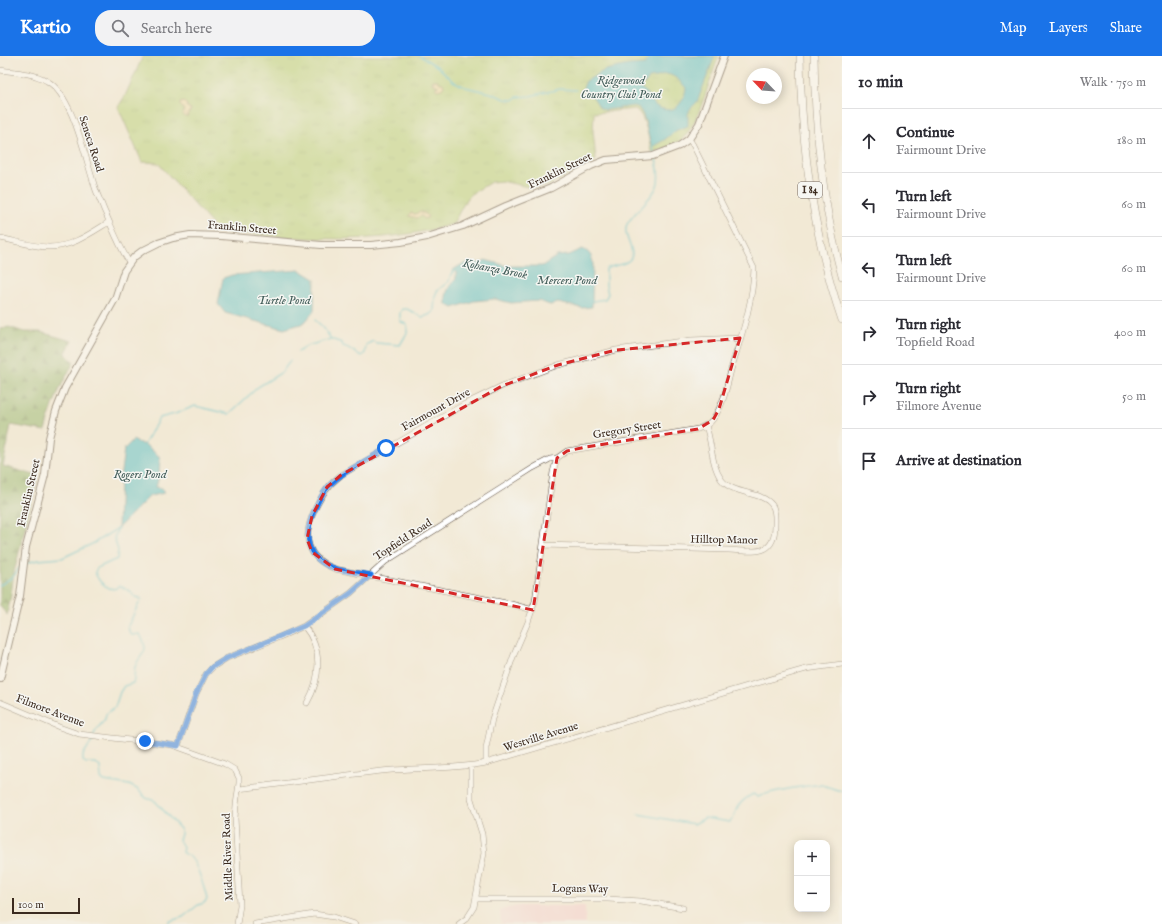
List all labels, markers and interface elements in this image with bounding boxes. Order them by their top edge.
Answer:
search box [95,10,375,46]
text: Kartio [20,16,71,40]
icon: search [109,17,131,39]
text: Search here [141,19,212,38]
text: Map [1000,19,1027,37]
text: Layers [1049,19,1088,37]
text: Share [1110,19,1142,37]
north arrow [746,68,782,104]
text: 10 min [858,72,903,93]
water label: Ridgewood Country Club Pond [581,73,663,102]
text: Walk · 750 m [1080,74,1146,91]
street label: Seneca Road [75,114,107,174]
text: Continue [896,123,954,142]
icon: ahead [858,130,880,152]
text: 180 m [1117,132,1146,149]
text: Fairmount Drive [896,142,986,159]
street label: Franklin Street [526,150,594,192]
road number: I 84 [798,182,822,198]
text: Turn left [896,187,952,206]
icon: left [858,194,880,216]
text: 60 m [1121,196,1146,213]
text: Fairmount Drive [896,206,986,223]
street label: Franklin Street [207,218,277,238]
text: Turn left [896,251,952,270]
water label: Kohanza Brook [460,255,529,283]
icon: left [858,258,880,280]
text: 60 m [1121,260,1146,277]
text: Fairmount Drive [896,270,986,287]
water label: Mercers Pond [537,273,598,288]
water label: Turtle Pond [257,293,312,308]
text: Turn right [896,315,961,334]
icon: right [858,322,880,344]
text: 400 m [1114,324,1146,341]
text: Topfield Road [896,334,975,351]
text: Turn right [896,379,961,398]
street label: Fairmount Drive [399,385,473,435]
icon: right [858,386,880,408]
text: 50 m [1122,388,1146,405]
text: Filmore Avenue [896,398,982,415]
street label: Gregory Street [592,418,662,442]
route start [377,439,395,457]
icon: arrive [858,450,880,472]
text: Arrive at destination [896,451,1022,470]
street label: Franklin Street [14,458,44,528]
water label: Rogers Pond [113,467,168,483]
street label: Topfield Road [371,516,435,564]
street label: Hilltop Manor [690,532,758,548]
street label: Filmore Avenue [14,691,86,731]
street label: Westville Avenue [502,719,580,755]
route end [136,732,154,750]
street label: Middle River Road [219,813,237,901]
map controls [794,840,830,912]
button: + [794,840,830,876]
button: − [794,876,830,912]
street label: Logans Way [552,882,609,897]
scale bar [12,896,80,915]
text: 100 m [18,898,44,912]

